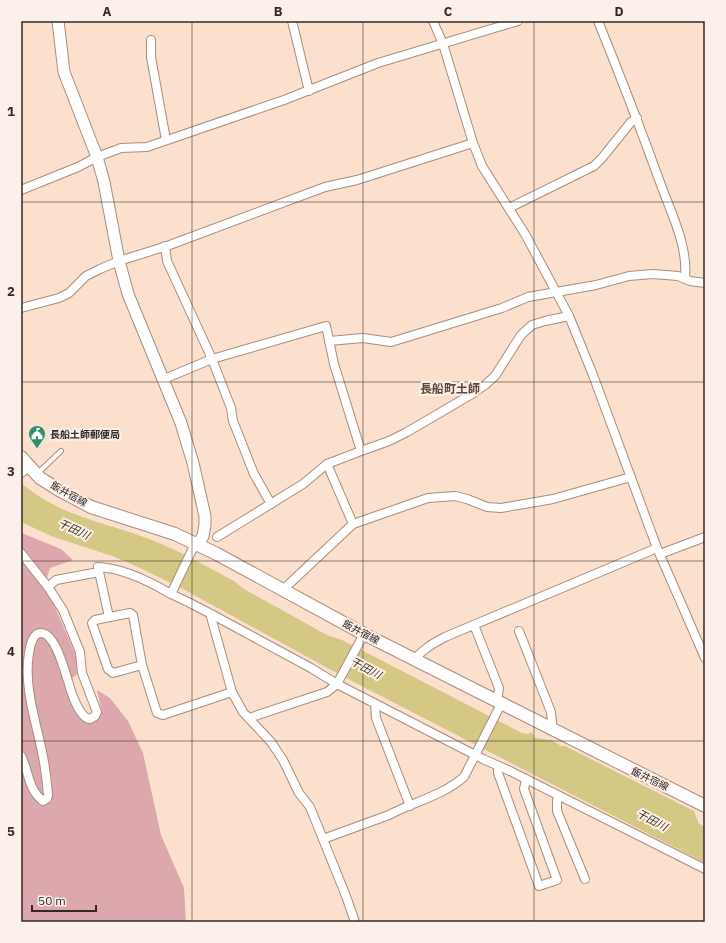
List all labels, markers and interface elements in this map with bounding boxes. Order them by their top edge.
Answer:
text: A [103,3,112,20]
text: B [274,3,283,20]
text: C [444,3,453,20]
text: D [614,3,624,20]
text: 1 [7,103,15,120]
text: 2 [7,283,15,300]
district label: 長船町土師 [420,381,480,396]
public building icon: 長船土師郵便局 [27,424,47,449]
place label: 長船土師郵便局 [50,428,120,441]
text: 3 [7,463,15,480]
street label: 飯井宿線 [48,479,90,509]
water label: 干田川 [56,516,93,543]
street label: 飯井宿線 [340,617,382,647]
text: 4 [7,643,15,660]
water label: 干田川 [348,654,385,682]
street label: 飯井宿線 [629,764,671,794]
water label: 干田川 [634,806,671,834]
text: 5 [7,823,15,840]
scale bar [32,887,96,913]
text: 50 m [38,893,66,908]

